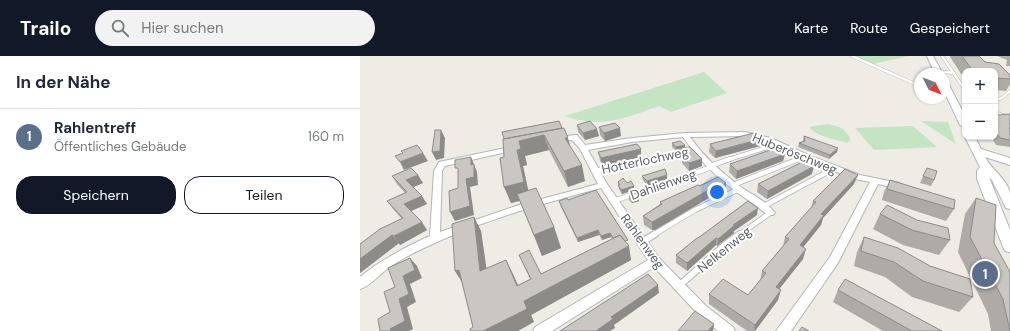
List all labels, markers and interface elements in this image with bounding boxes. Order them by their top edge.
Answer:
search box [95,10,375,46]
text: Trailo [20,16,71,41]
icon: search [109,17,131,39]
text: Hier suchen [141,18,224,38]
text: Karte [794,19,828,37]
text: Route [850,19,888,37]
text: Gespeichert [910,19,990,37]
north arrow [914,68,950,104]
map controls [962,68,998,140]
button: + [962,68,998,104]
text: In der Nähe [16,71,111,93]
button: − [962,104,998,140]
text: Rahlentreff [54,118,136,138]
text: 1 [27,128,31,145]
text: 160 m [308,128,344,145]
street label: Huberöschweg [750,129,840,178]
text: Öffentliches Gebäude [54,138,186,155]
street label: Hotterlochweg [600,143,690,178]
street label: Dahlienweg [628,165,698,204]
button: Speichern [16,176,176,214]
button: Teilen [184,176,344,214]
your location [707,182,727,202]
street label: Rahlenweg [617,210,668,272]
street label: Nelkenweg [694,222,755,276]
pin: 1 [972,259,998,289]

